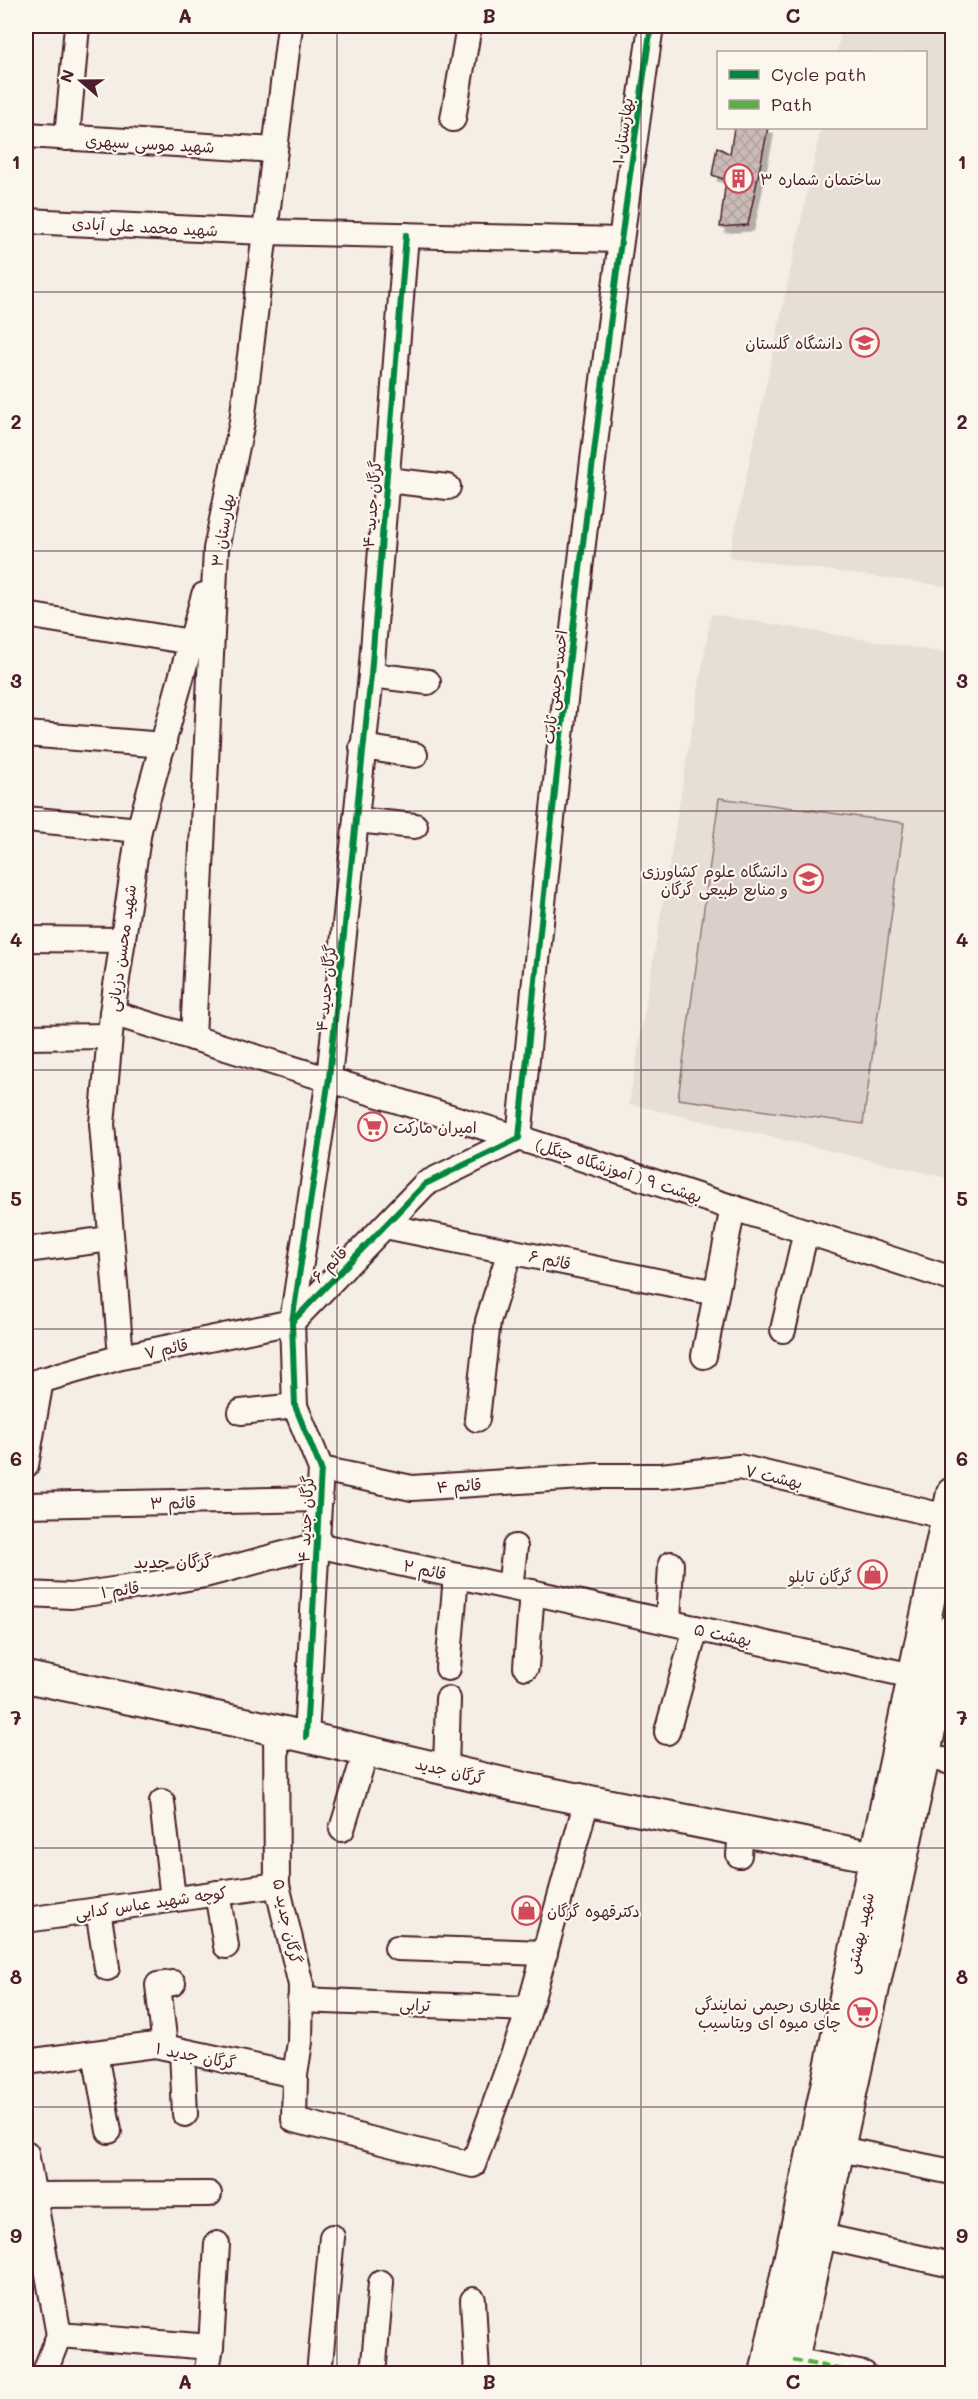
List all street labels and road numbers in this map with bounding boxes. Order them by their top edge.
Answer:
street label: ۱ بهارستان [607,96,637,166]
street label: شهید موسی سپهری [85,129,215,158]
street label: شهید محمد علی آبادی [71,212,219,241]
street label: گرگان جدید ۴ [357,459,385,549]
street label: بهارستان ۳ [206,492,238,568]
street label: احمد رحیمی ثابت [537,629,572,745]
street label: شهید محسن دزیانی [102,883,141,1013]
street label: گرگان جدید ۴ [310,943,340,1033]
street label: بهشت ۹ ( آموزشگاه جنگل) [533,1133,705,1208]
street label: ۶ قائم [307,1241,354,1289]
street label: قائم ۶ [526,1244,573,1277]
street label: ۷ قائم [142,1333,190,1366]
street label: بهشت ۷ [743,1459,805,1493]
street label: قائم ۴ [436,1473,482,1500]
street label: گرگان جدید ۴ [292,1475,318,1563]
street label: ۳ قائم [150,1491,196,1516]
street label: ۲ قائم [401,1554,449,1587]
street label: ۱ قائم [99,1576,141,1605]
street label: بهشت ۵ [692,1618,754,1650]
street label: گرگان جدید [413,1752,487,1788]
street label: گرگان جدید ۵ [269,1876,307,1966]
street label: کوچه شهید عباس کدایی [74,1881,229,1924]
street label: شهید بهشتی [840,1890,879,1976]
street label: ترابی [399,1993,431,2016]
street label: گرگان جدید ۱ [154,2037,238,2073]

